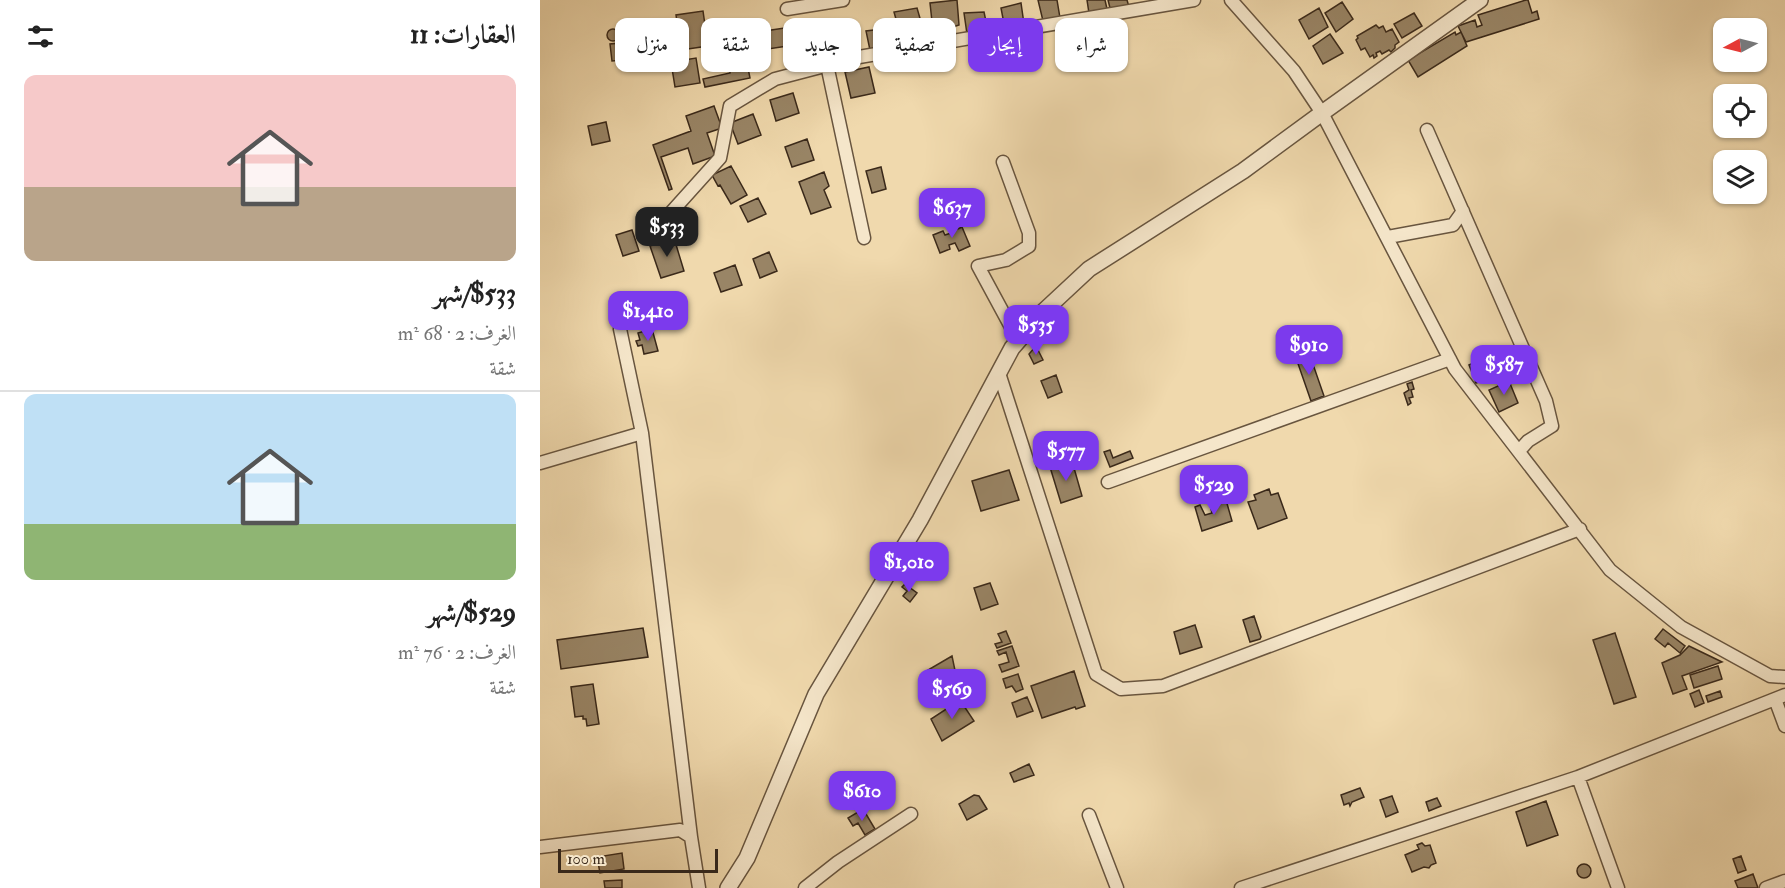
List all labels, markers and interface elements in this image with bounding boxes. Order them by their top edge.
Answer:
chip: منزل [615,18,689,72]
chip: شقة [701,18,771,72]
chip: جديد [783,18,861,72]
chip: تصفية [873,18,956,72]
chip: إيجار [968,18,1043,72]
chip: شراء [1055,18,1128,72]
north arrow [1713,18,1767,72]
map controls [1713,18,1767,204]
text: العقارات: 11 [410,19,516,51]
icon: filters [24,20,57,53]
button: locate [1713,84,1767,138]
icon: home [216,114,324,222]
button: layers [1713,150,1767,204]
pin: $637 [916,188,988,239]
text: $637 [933,195,971,220]
pin: $533 [631,207,703,258]
text: $533 [649,214,685,239]
text: $533/شهر [433,278,516,310]
pin: $1,410 [599,291,697,342]
text: $1,410 [622,298,674,323]
pin: $535 [1000,305,1072,356]
text: $535 [1018,312,1054,337]
text: الغرف: 2 · 68 m² [398,321,516,346]
pin: $910 [1273,325,1345,376]
text: $910 [1290,332,1328,357]
pin: $587 [1468,345,1540,396]
text: $587 [1485,352,1523,377]
text: شقة [490,356,516,381]
pin: $577 [1030,431,1102,482]
icon: home [216,433,324,541]
text: $577 [1047,438,1085,463]
pin: $529 [1178,465,1250,516]
text: $529 [1194,472,1234,497]
pin: $1,010 [860,542,958,593]
text: $1,010 [884,549,934,574]
text: $529/شهر [427,597,516,629]
text: الغرف: 2 · 76 m² [398,640,516,665]
pin: $569 [916,669,988,720]
text: شقة [490,675,516,700]
text: $569 [932,676,972,701]
pin: $610 [826,771,898,822]
text: $610 [843,778,881,803]
scale bar [558,846,718,874]
text: 100 m [567,849,605,869]

